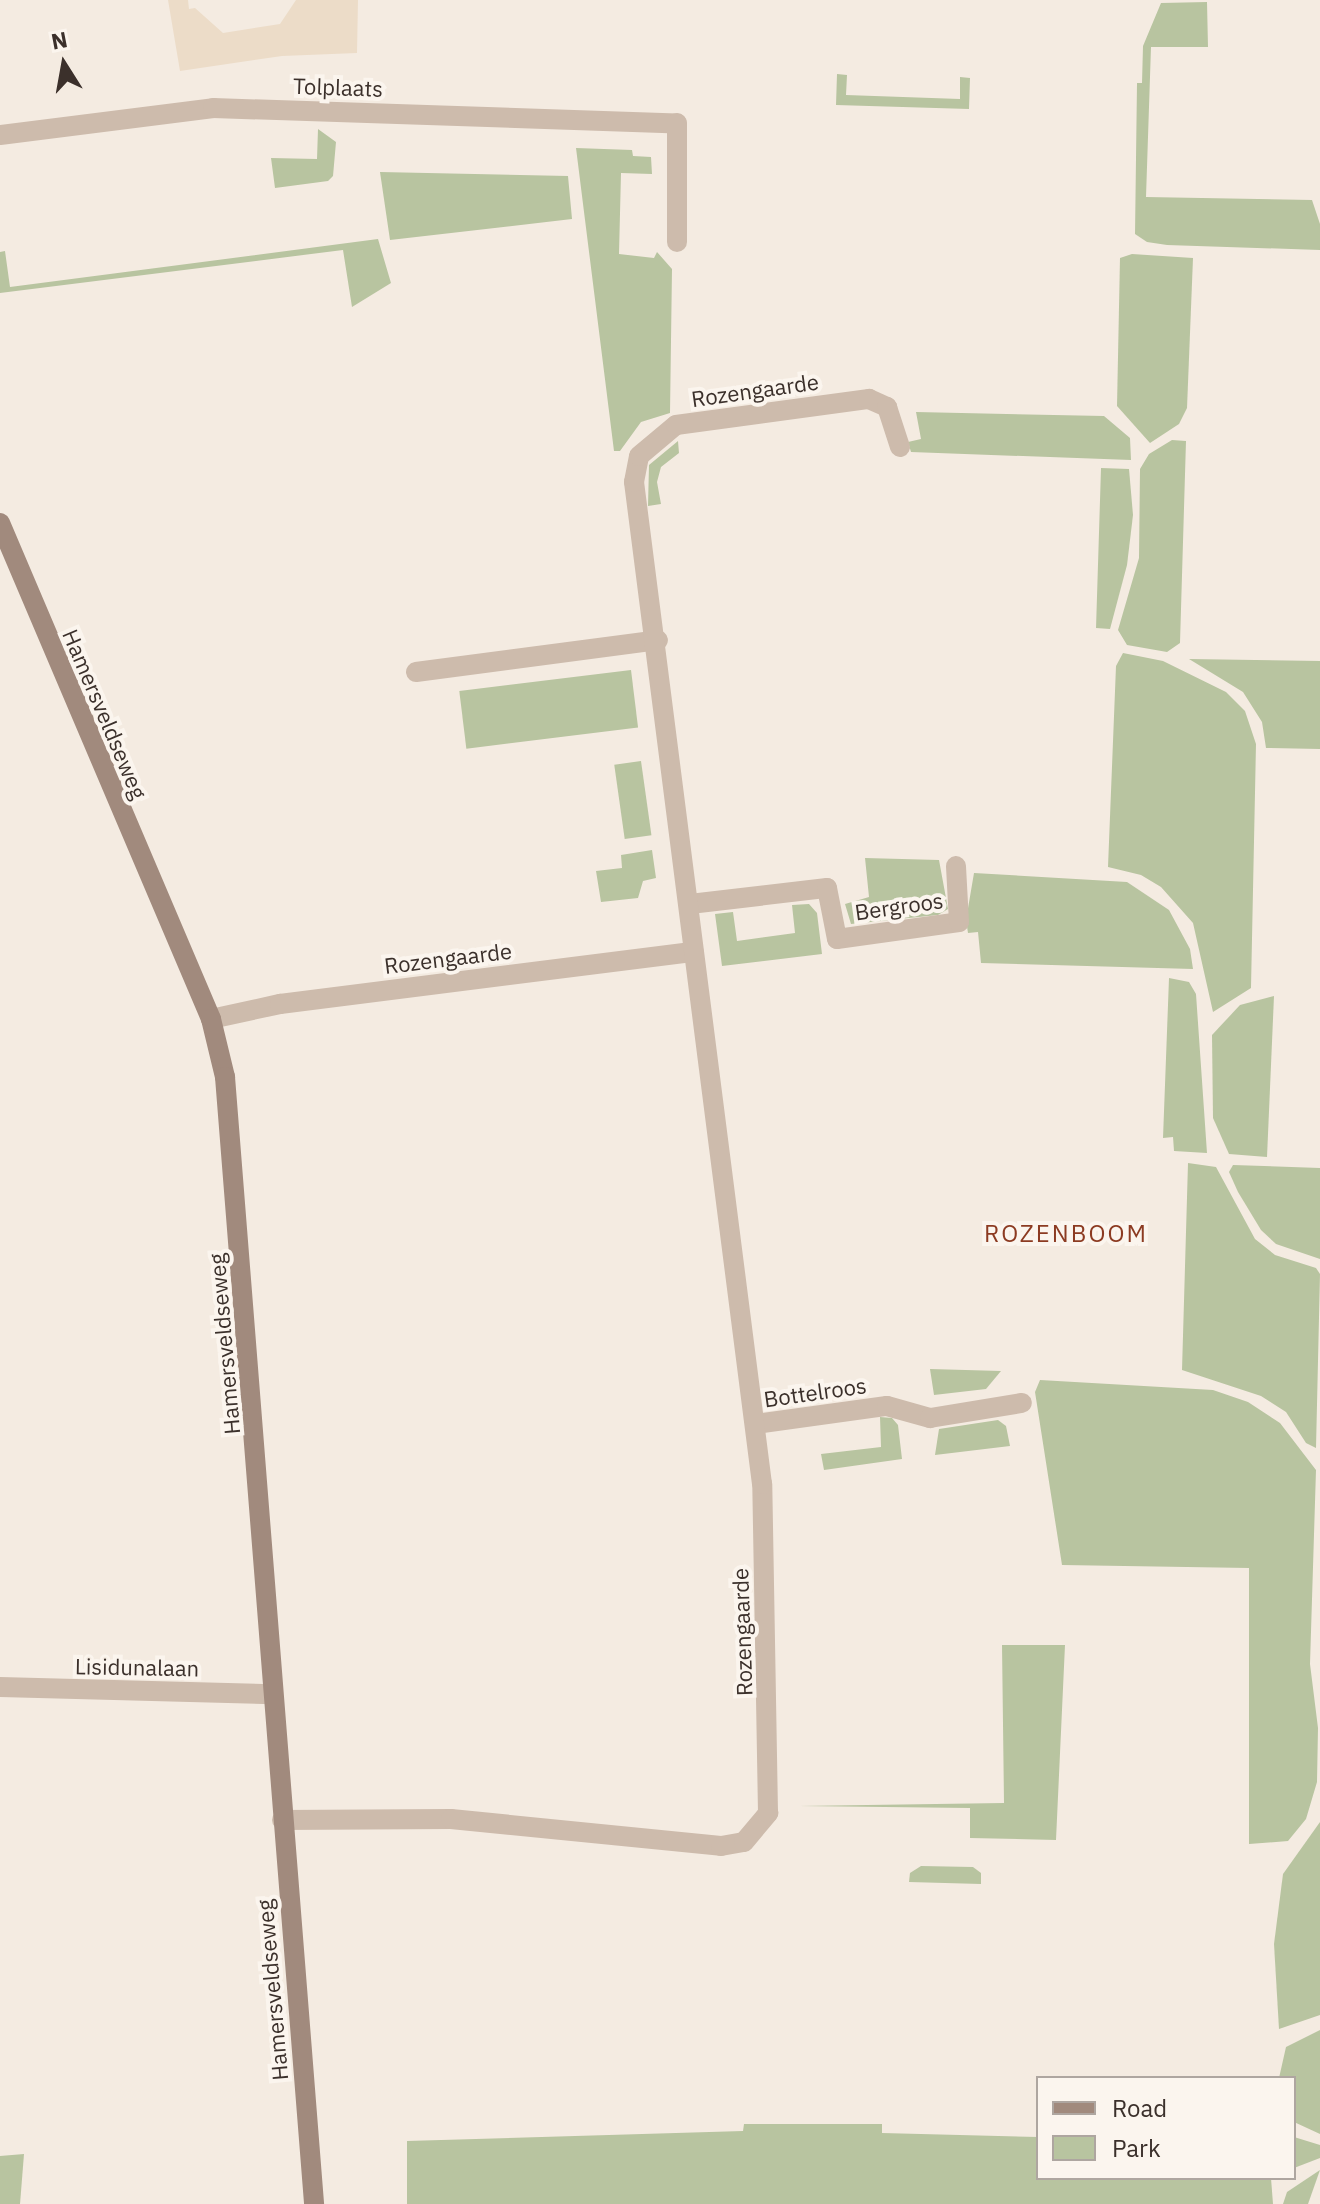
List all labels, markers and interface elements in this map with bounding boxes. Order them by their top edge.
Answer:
north arrow [24,24,104,104]
text: N [49,24,70,56]
street label: Tolplaats [292,72,384,102]
street label: Rozengaarde [690,368,820,412]
street label: Hamersveldseweg [57,625,153,803]
street label: Bergroos [853,887,945,925]
street label: Rozengaarde [383,937,513,979]
district label: ROZENBOOM [984,1220,1148,1248]
street label: Hamersveldseweg [203,1252,245,1436]
street label: Bottelroos [762,1372,868,1412]
street label: Rozengaarde [727,1567,757,1697]
street label: Lisidunalaan [75,1653,199,1681]
street label: Hamersveldseweg [251,1898,293,2082]
legend [1036,2076,1296,2180]
text: Road [1112,2092,1167,2124]
text: Park [1112,2132,1161,2164]

